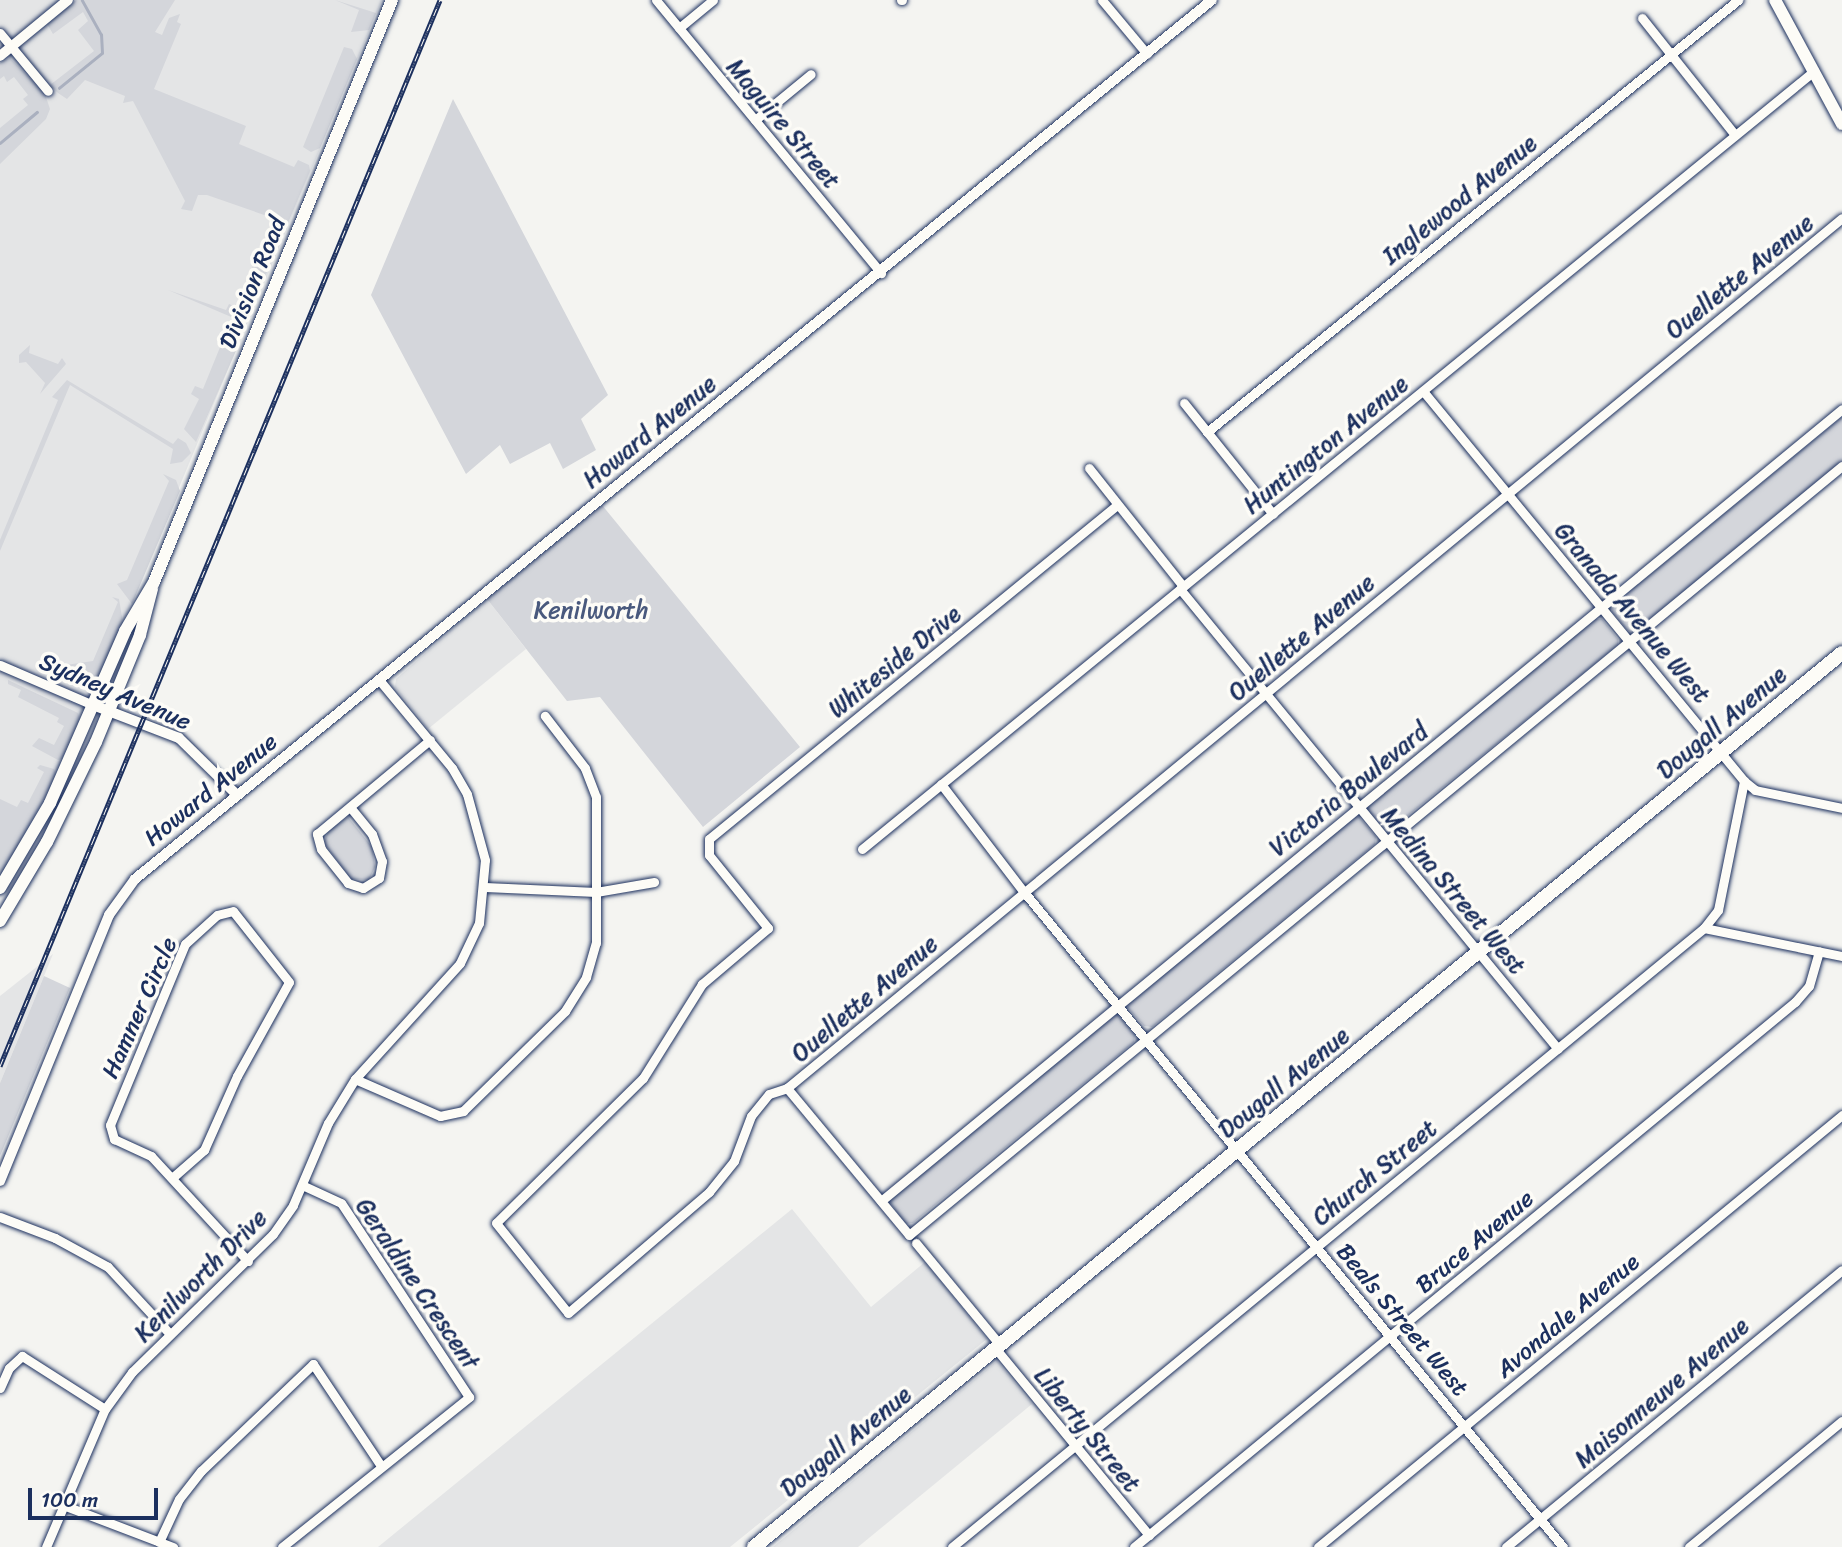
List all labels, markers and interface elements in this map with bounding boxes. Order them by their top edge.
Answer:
street label: Maguire Street [720,53,846,195]
street label: Inglewood Avenue [1377,129,1543,271]
street label: Ouellette Avenue [1661,209,1819,345]
street label: Division Road [214,213,292,353]
street label: Howard Avenue [578,369,722,495]
street label: Huntington Avenue [1238,370,1414,520]
street label: Granada Avenue West [1548,516,1716,710]
street label: Ouellette Avenue [1223,569,1381,707]
park label: Kenilworth [534,597,648,625]
street label: Whiteside Drive [823,600,967,724]
street label: Sydney Avenue [35,647,195,737]
street label: Dougall Avenue [1651,661,1793,785]
street label: Victoria Boulevard [1264,718,1434,862]
street label: Howard Avenue [139,727,283,853]
street label: Medina Street West [1374,801,1532,981]
street label: Ouellette Avenue [786,930,944,1068]
street label: Hamner Circle [96,933,184,1083]
street label: Dougall Avenue [1213,1021,1355,1145]
street label: Church Street [1307,1114,1443,1232]
street label: Bruce Avenue [1410,1184,1540,1300]
street label: Geraldine Crescent [348,1192,486,1376]
street label: Kenilworth Drive [129,1204,273,1348]
street label: Beals Street West [1329,1237,1475,1403]
street label: Avondale Avenue [1491,1248,1645,1384]
street label: Maisonneuve Avenue [1569,1312,1755,1474]
street label: Liberty Street [1028,1362,1146,1498]
street label: Dougall Avenue [775,1380,917,1504]
scale bar [32,1474,161,1518]
text: 100 m [41,1481,98,1519]

